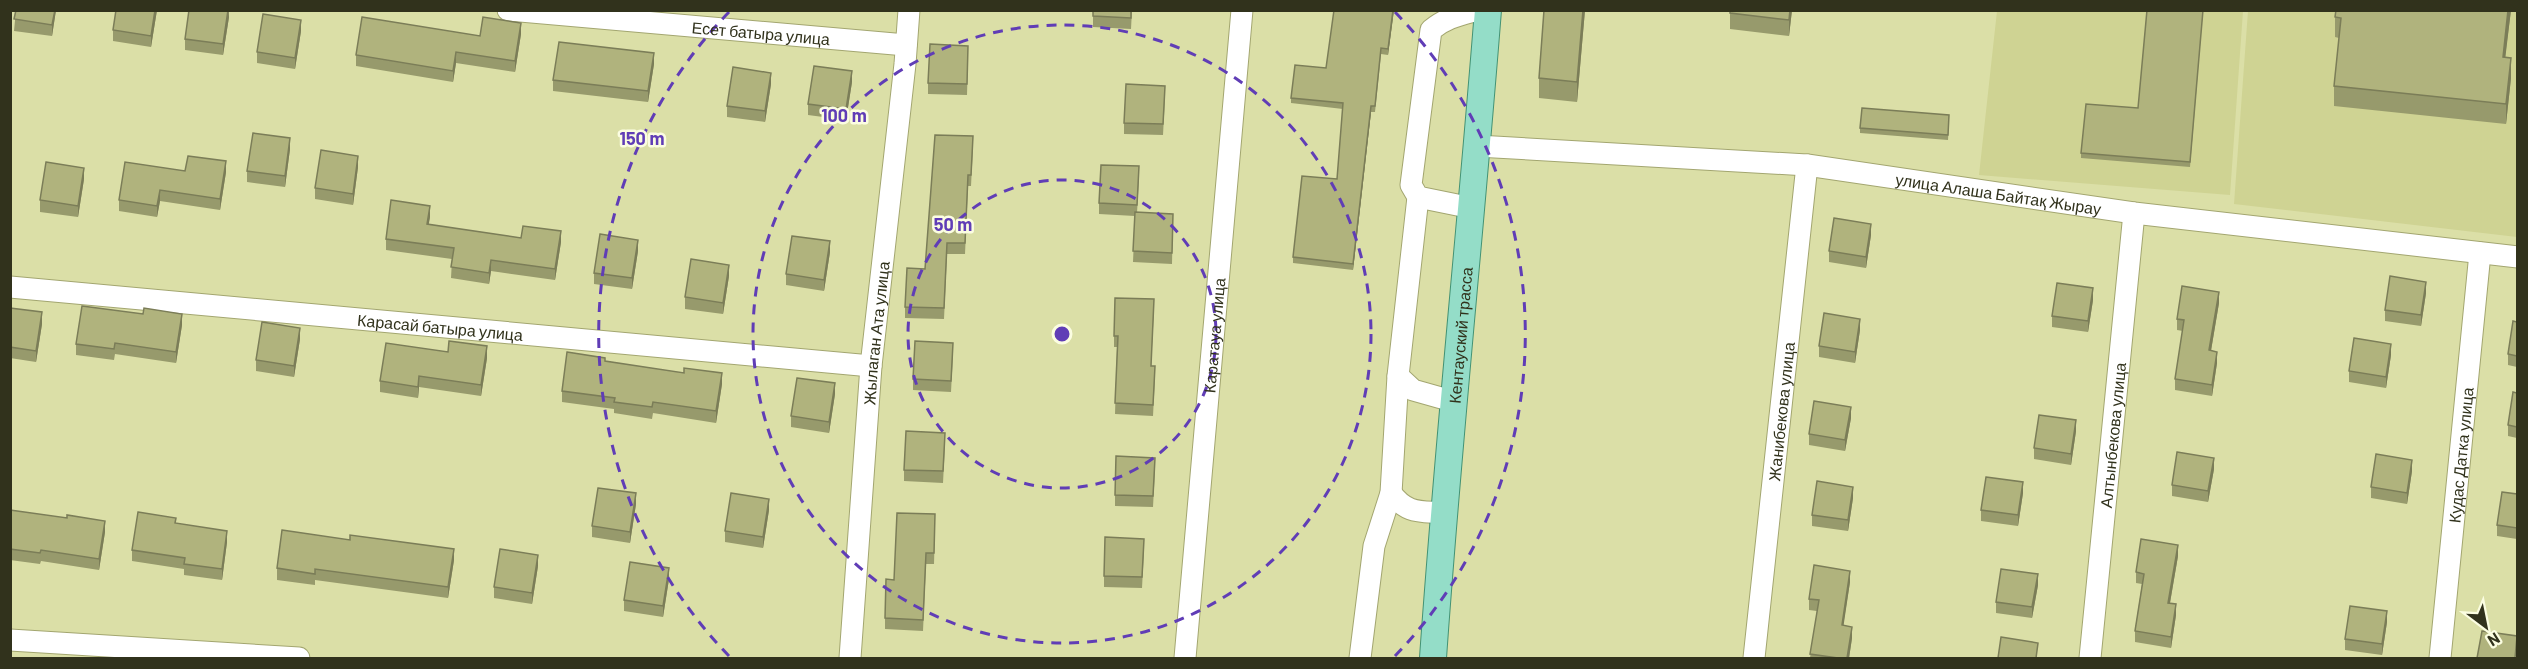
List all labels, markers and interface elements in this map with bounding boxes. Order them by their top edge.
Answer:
street label: Есет батыра улица [691,17,831,48]
text: 100 m [821,104,867,126]
text: 150 m [620,127,664,149]
street label: улица Алаша Байтақ Жырау [1894,169,2102,218]
text: 50 m [934,213,972,235]
street label: Жылаган Ата улица [859,260,892,406]
street label: Кентауский трасса [1444,266,1475,404]
street label: Каратауа улица [1199,277,1228,394]
street label: Карасай батыра улица [357,309,524,344]
centre of rings [1052,324,1072,344]
street label: Жанибекова улица [1764,341,1797,482]
street label: Алтынбекова улица [2095,361,2129,509]
street label: Кудас Датка улица [2444,386,2476,524]
north arrow [2456,597,2516,657]
text: N [2485,629,2504,651]

